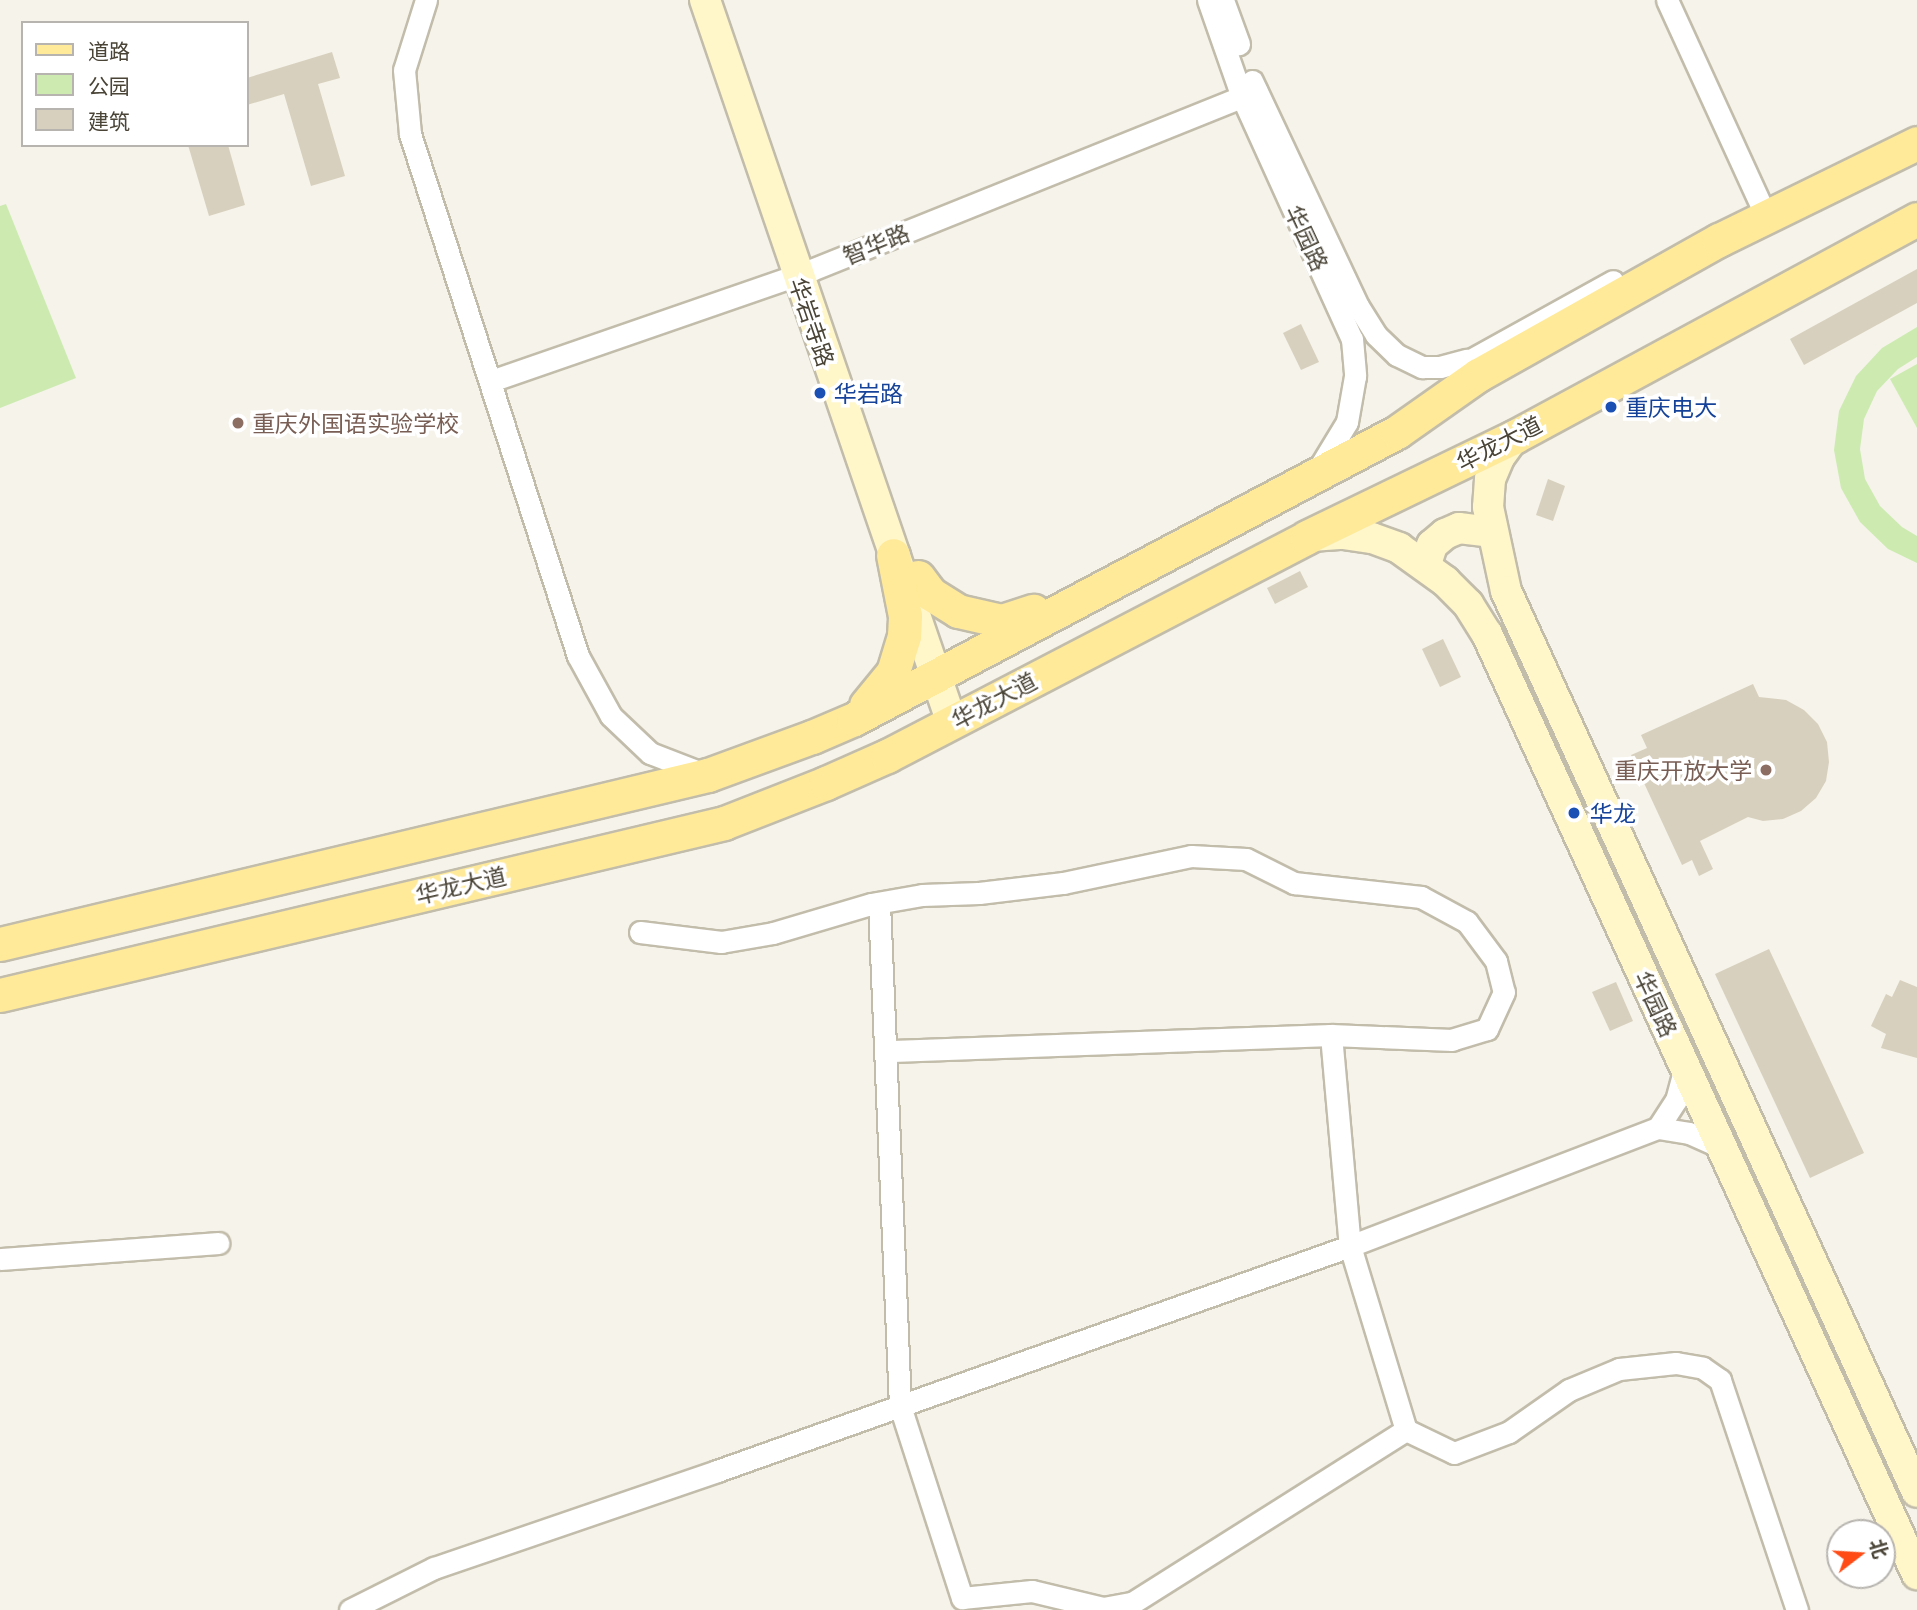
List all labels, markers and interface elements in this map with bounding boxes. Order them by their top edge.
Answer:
legend [21,21,248,147]
text: 道路 [88,37,130,65]
text: 公园 [88,72,130,100]
text: 建筑 [88,107,130,135]
street label: 华园路 [1280,201,1334,275]
street label: 智华路 [839,218,913,270]
street label: 华岩寺路 [784,274,840,370]
place label: 华岩路 [834,379,903,407]
marker: 华岩路 [812,385,828,401]
place label: 重庆电大 [1625,393,1717,421]
marker: 重庆电大 [1603,399,1619,415]
place label: 重庆外国语实验学校 [252,409,459,437]
street label: 华龙大道 [1452,410,1546,476]
marker: 重庆外国语实验学校 [230,415,246,431]
street label: 华龙大道 [947,666,1041,734]
place label: 重庆开放大学 [1614,756,1752,784]
marker: 重庆开放大学 [1758,762,1774,778]
place label: 华龙 [1590,799,1636,827]
marker: 华龙 [1564,803,1584,823]
street label: 华龙大道 [413,861,509,909]
street label: 华园路 [1629,967,1683,1041]
north arrow [1826,1519,1896,1589]
text: 北 [1864,1536,1894,1561]

